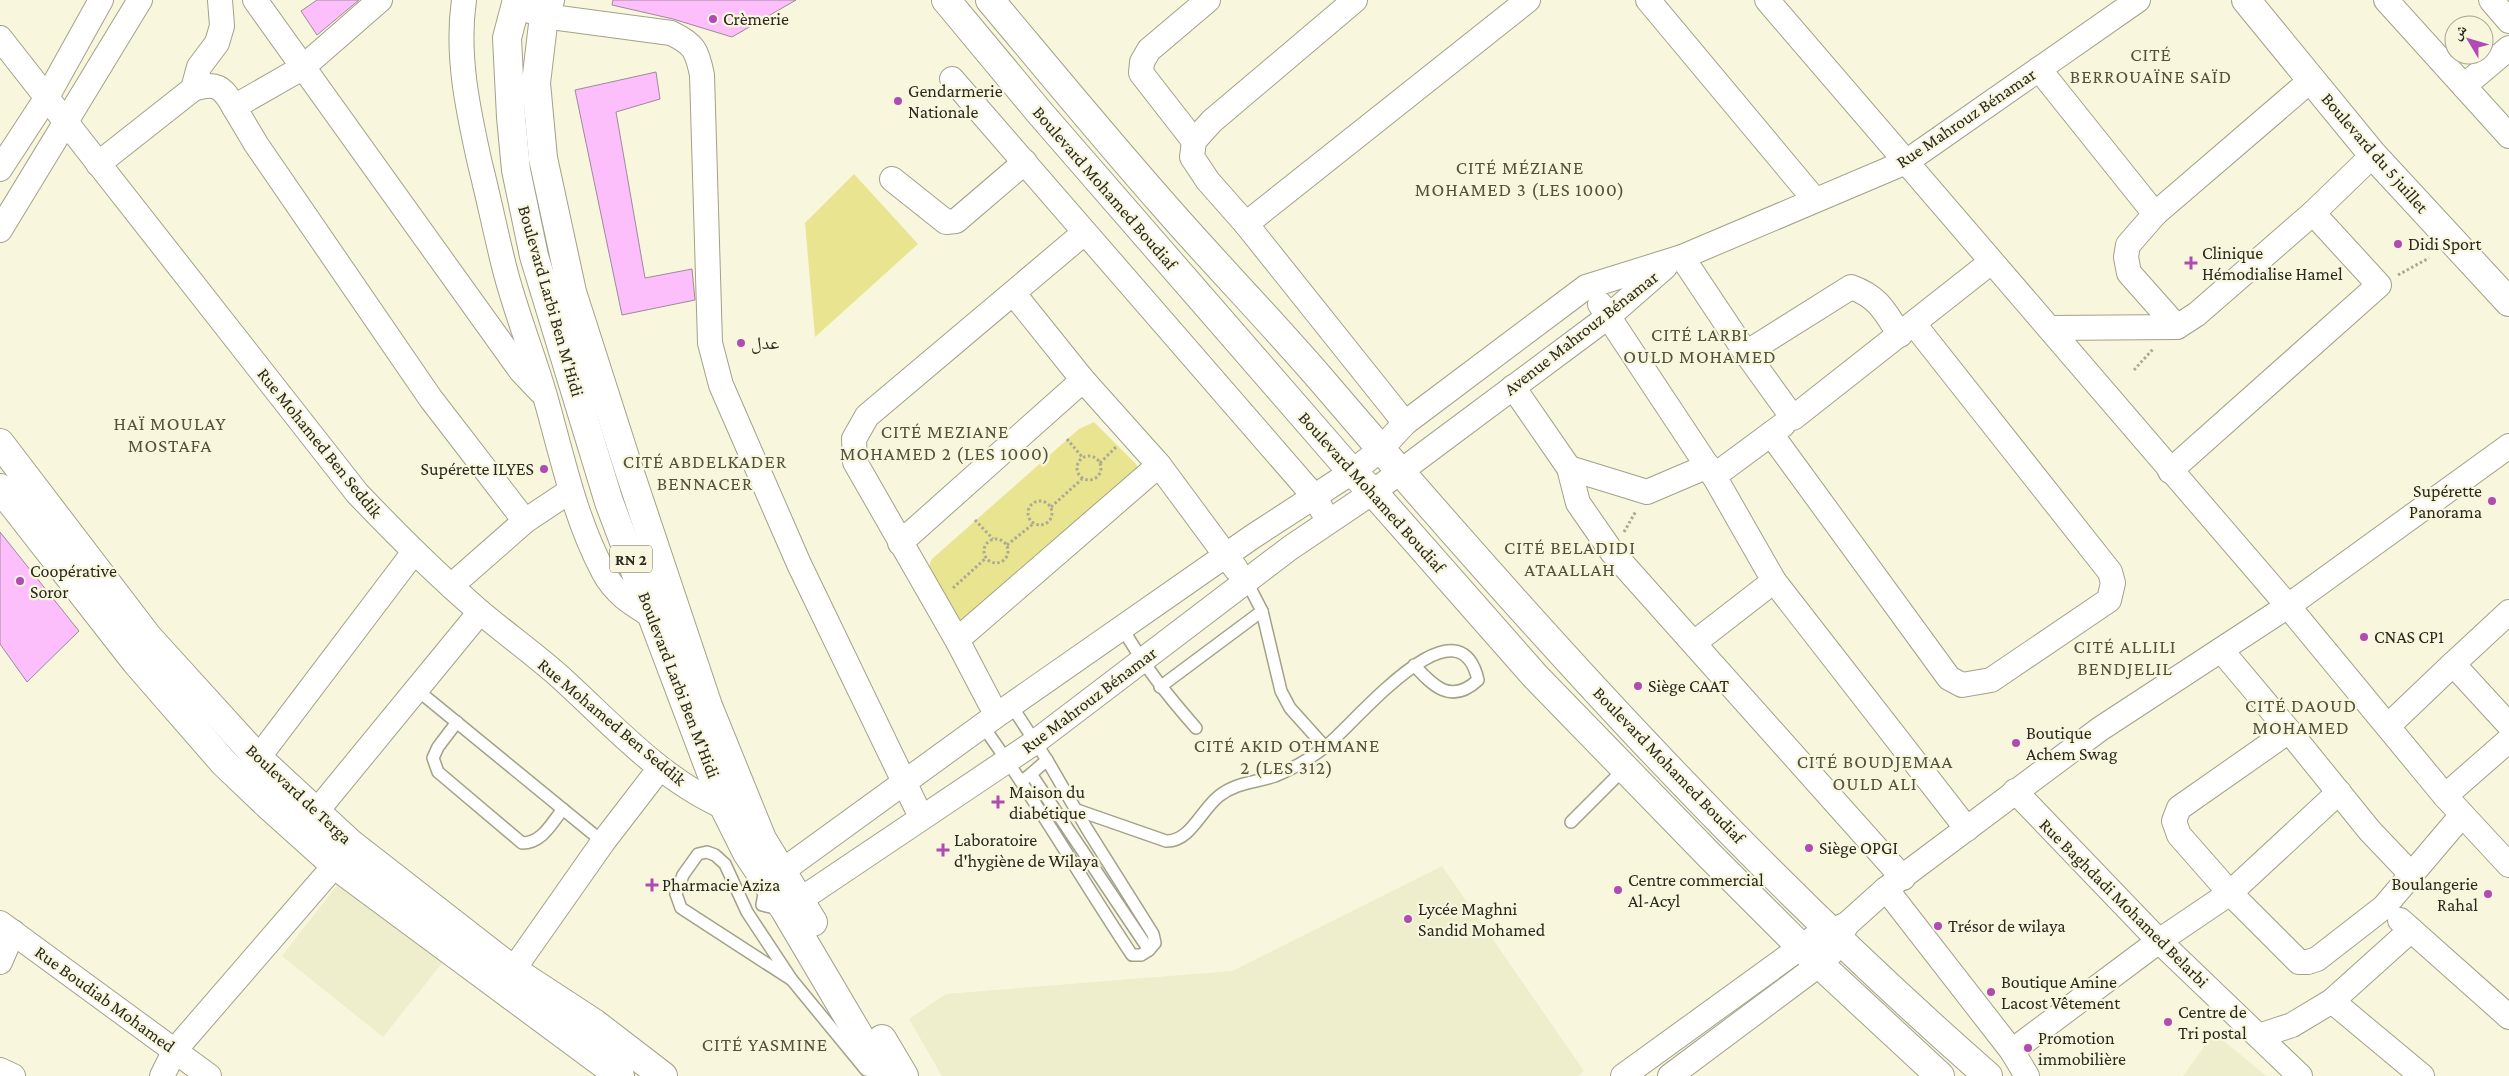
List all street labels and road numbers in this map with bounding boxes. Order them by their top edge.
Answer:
street label: Rue Mahrouz Bénamar [1892,64,2040,172]
street label: Boulevard du 5 juillet [2317,89,2433,219]
street label: Boulevard Mohamed Boudiaf [1029,102,1182,275]
street label: Boulevard Larbi Ben M'Hidi [514,203,588,399]
street label: Avenue Mahrouz Bénamar [1500,266,1662,399]
street label: Rue Mohamed Ben Seddik [253,364,387,522]
street label: Boulevard Mohamed Boudiaf [1294,407,1451,578]
road number: RN 2 [610,546,652,572]
street label: Boulevard Larbi Ben M'Hidi [634,589,724,781]
street label: Rue Mahrouz Bénamar [1018,642,1161,757]
street label: Rue Mohamed Ben Seddik [534,654,690,790]
street label: Boulevard Mohamed Boudiaf [1589,683,1750,849]
street label: Boulevard de Terga [242,740,356,848]
street label: Rue Baghdadi Mohamed Belarbi [2035,814,2213,992]
street label: Rue Boudiab Mohamed [31,942,179,1057]

